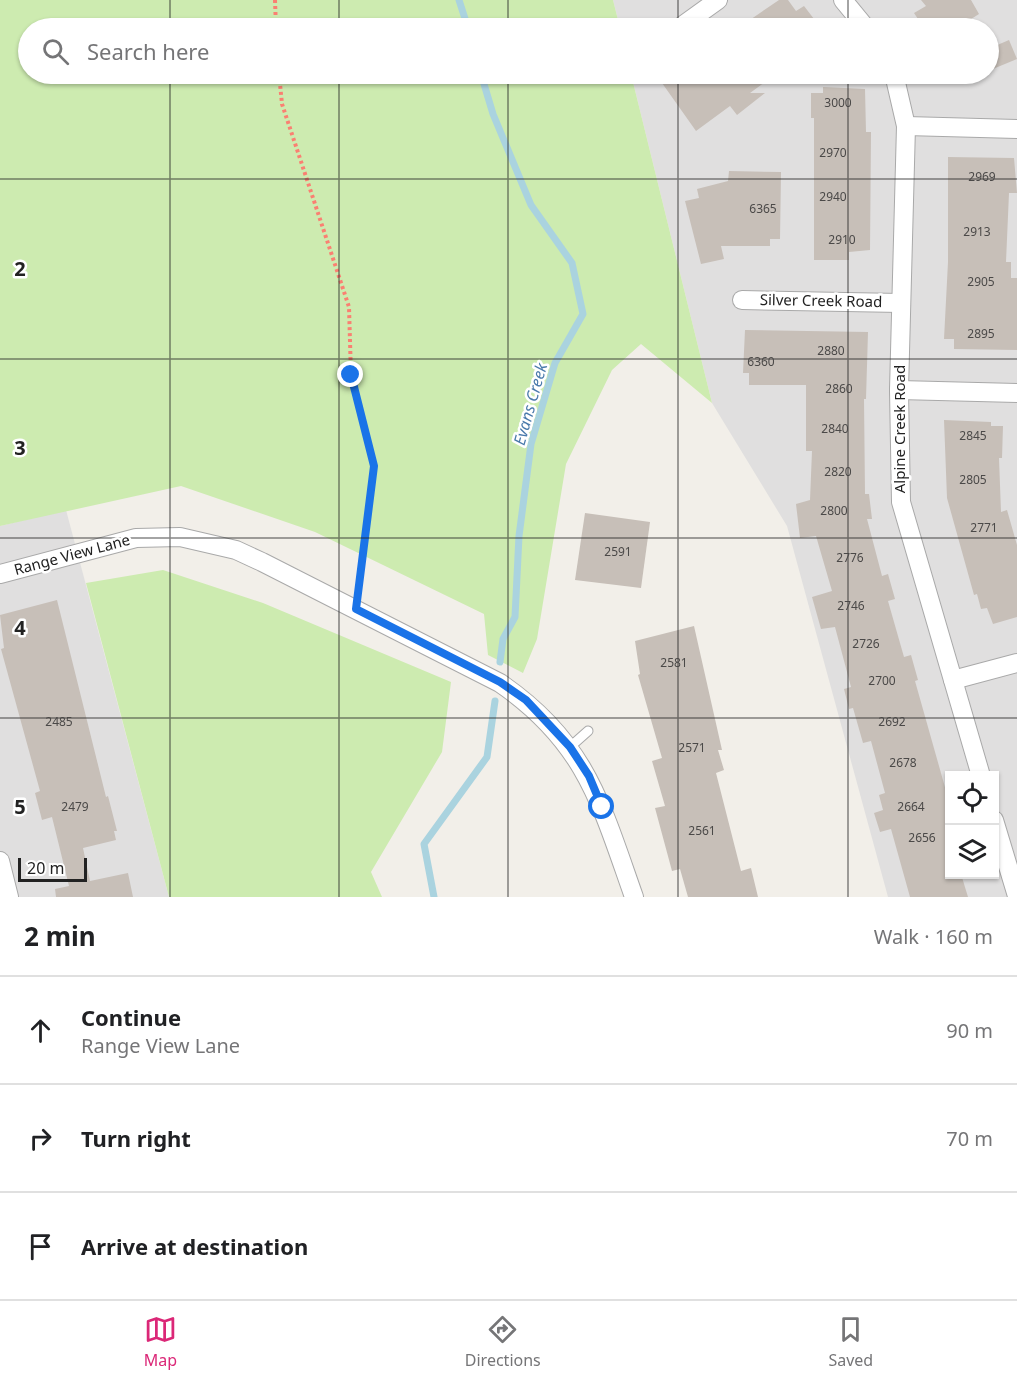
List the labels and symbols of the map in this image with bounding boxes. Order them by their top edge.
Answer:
house number: 3000 [824,94,852,111]
house number: 2970 [819,144,847,161]
house number: 2969 [968,168,996,185]
house number: 2940 [819,188,847,205]
house number: 6365 [749,200,777,217]
house number: 2913 [963,223,991,240]
house number: 2910 [828,231,856,248]
text: 2 [14,255,26,282]
house number: 2905 [967,273,995,290]
street label: Silver Creek Road [760,289,882,311]
house number: 2895 [967,325,995,342]
house number: 2880 [817,342,845,359]
house number: 6360 [747,353,775,370]
water label: Evans Creek [508,359,553,448]
route end [337,361,363,387]
street label: Alpine Creek Road [889,365,909,493]
house number: 2860 [825,380,853,397]
house number: 2840 [821,420,849,437]
house number: 2845 [959,427,987,444]
text: 3 [14,434,26,461]
house number: 2820 [824,463,852,480]
house number: 2805 [959,471,987,488]
house number: 2800 [820,502,848,519]
house number: 2771 [970,519,998,536]
street label: Range View Lane [12,529,132,579]
house number: 2591 [604,543,632,560]
house number: 2776 [836,549,864,566]
house number: 2746 [837,597,865,614]
text: 4 [14,614,26,641]
house number: 2726 [852,635,880,652]
house number: 2581 [660,654,688,671]
house number: 2700 [868,672,896,689]
house number: 2485 [45,713,73,730]
house number: 2692 [878,713,906,730]
house number: 2571 [678,739,706,756]
house number: 2678 [889,754,917,771]
text: 5 [14,793,26,820]
route start [588,793,614,819]
house number: 2479 [61,798,89,815]
house number: 2664 [897,798,925,815]
house number: 2561 [688,822,716,839]
house number: 2656 [908,829,936,846]
scale bar [18,855,87,882]

